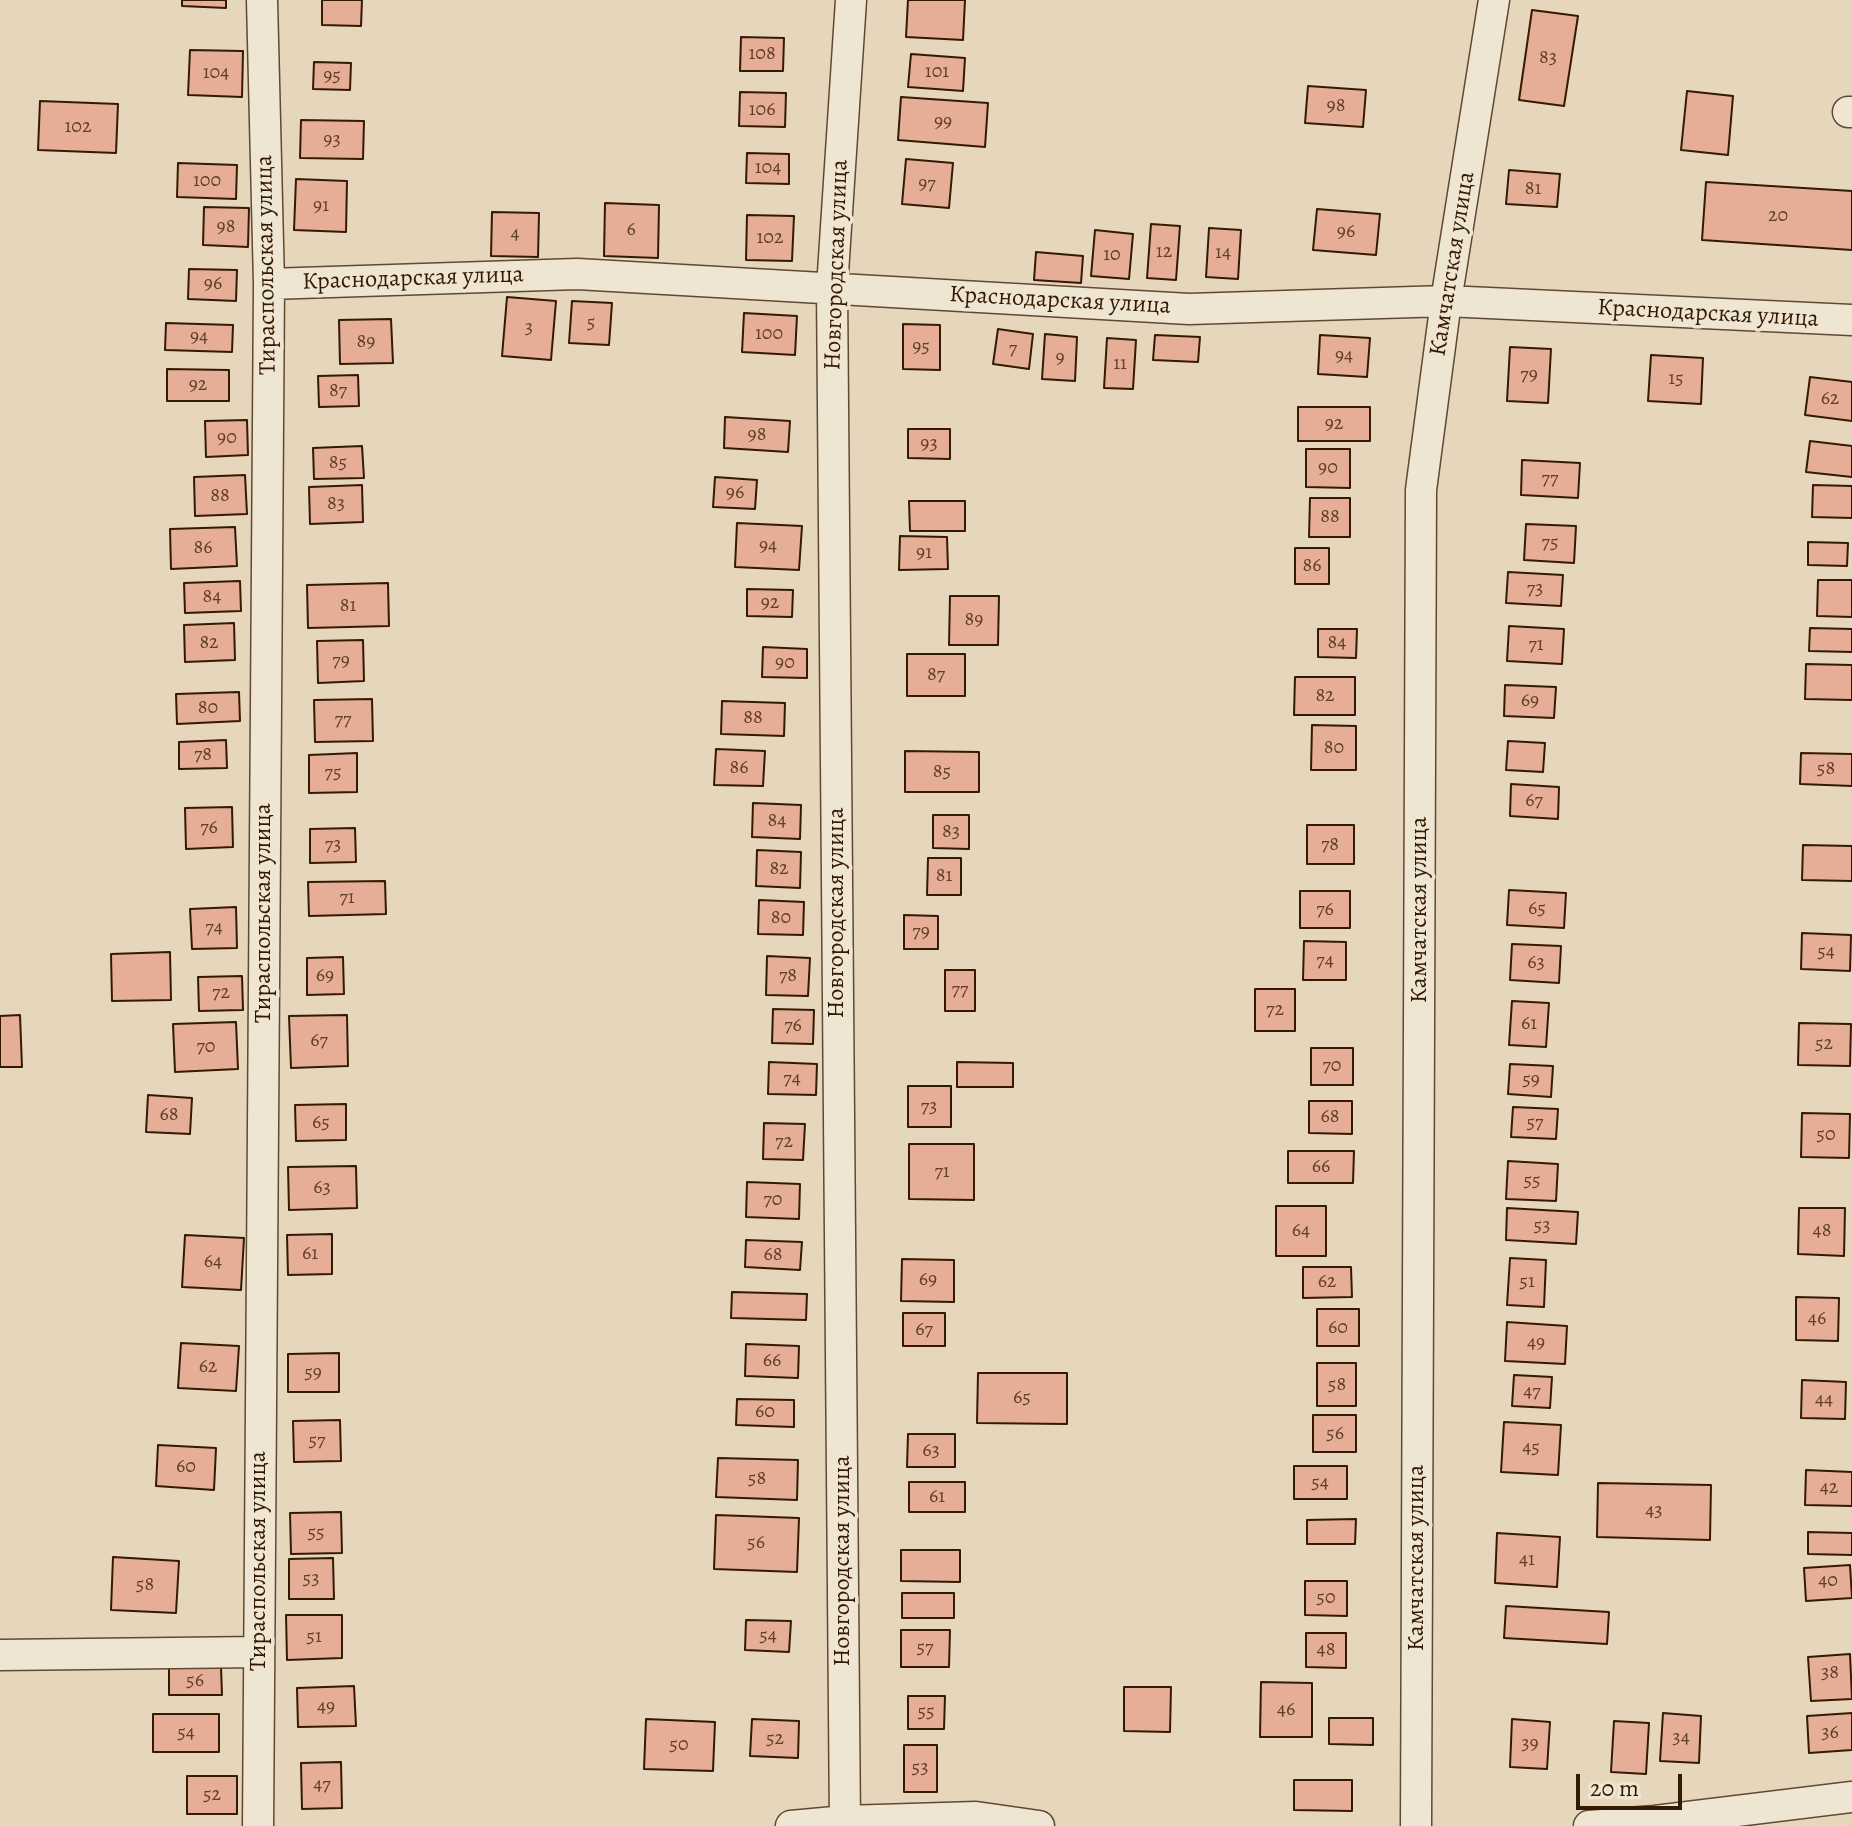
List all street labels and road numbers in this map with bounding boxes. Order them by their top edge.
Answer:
street label: Тираспольская улица [251,155,283,375]
street label: Новгородская улица [819,159,855,371]
street label: Камчатская улица [1424,170,1482,358]
street label: Краснодарская улица [302,261,524,297]
street label: Краснодарская улица [949,281,1171,321]
street label: Краснодарская улица [1597,294,1819,334]
street label: Тираспольская улица [250,803,278,1023]
street label: Новгородская улица [823,808,851,1018]
street label: Камчатская улица [1406,817,1434,1003]
street label: Тираспольская улица [245,1451,273,1671]
street label: Новгородская улица [829,1456,857,1666]
street label: Камчатская улица [1403,1465,1431,1651]

